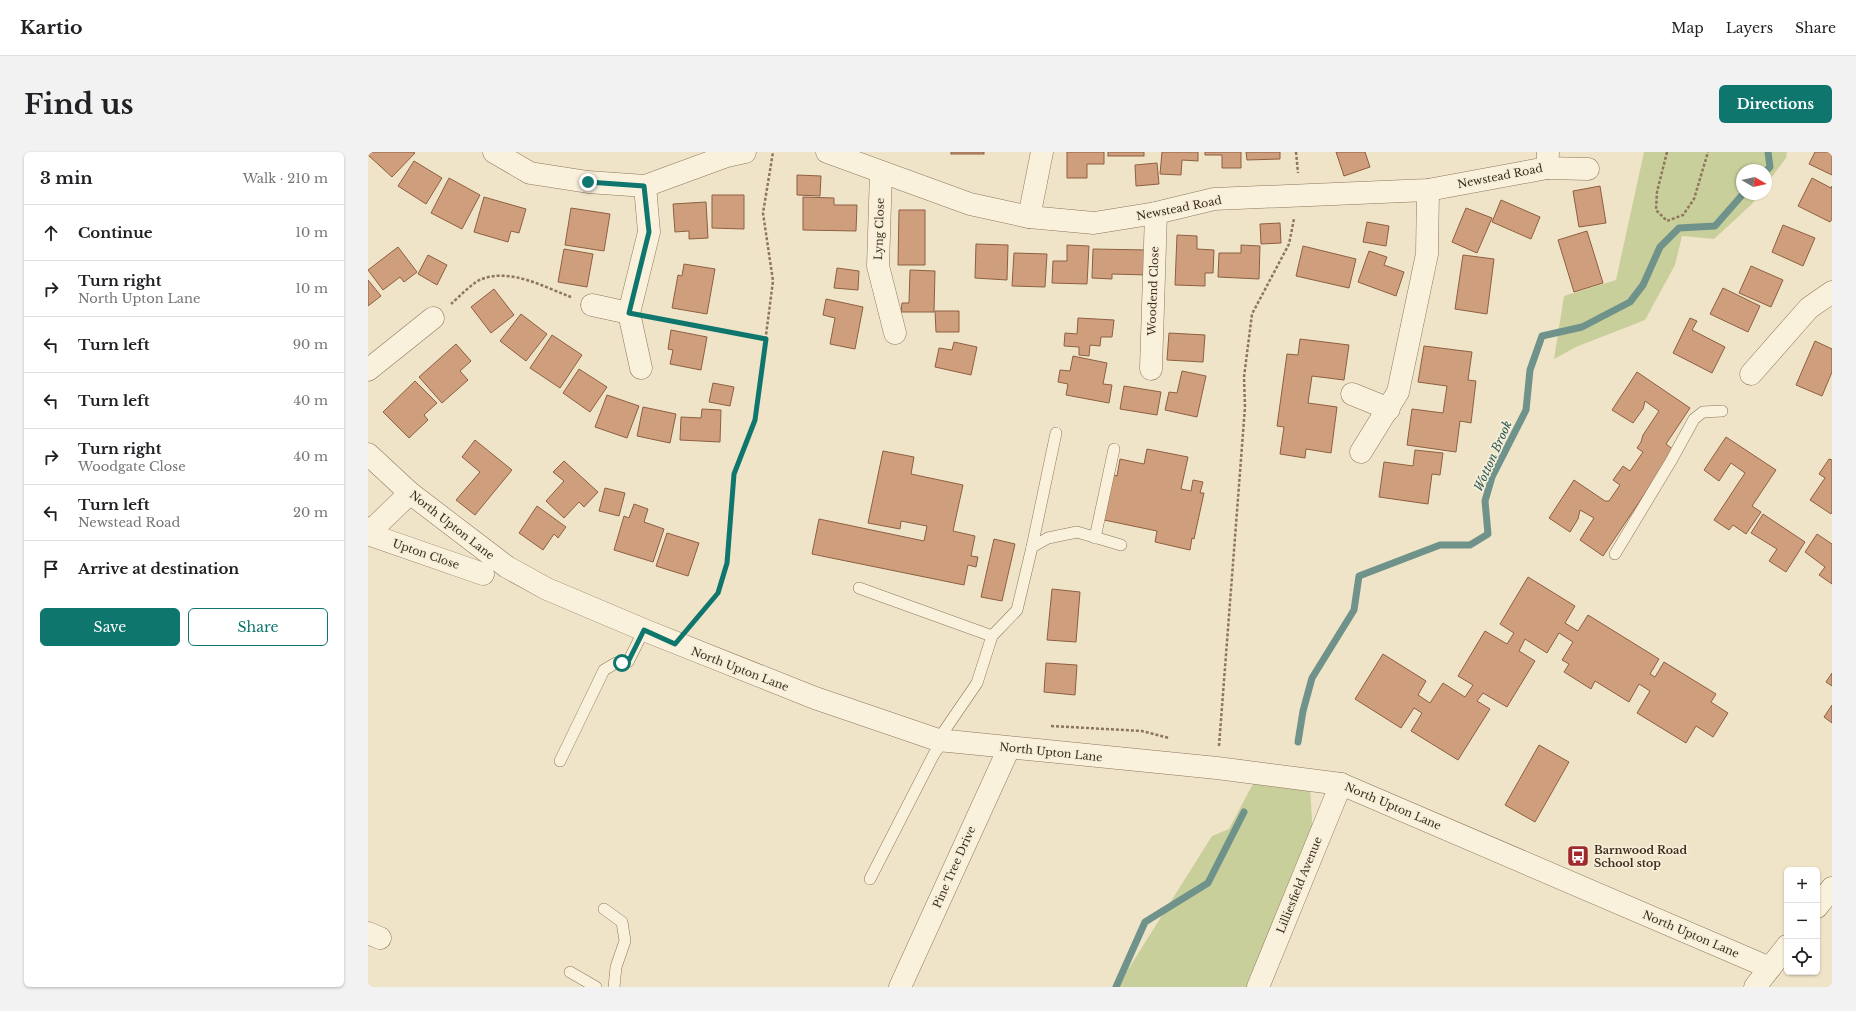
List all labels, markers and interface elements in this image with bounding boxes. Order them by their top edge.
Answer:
text: Kartio [20,16,83,39]
text: Map [1671,19,1704,37]
text: Layers [1726,19,1773,37]
text: Share [1795,19,1836,37]
button: Directions [1719,85,1832,123]
text: Find us [24,87,134,122]
street label: Newstead Road [1456,161,1544,191]
north arrow [1736,164,1772,200]
text: 3 min [40,168,93,189]
text: Walk · 210 m [243,170,328,187]
route end [579,173,597,191]
street label: Newstead Road [1135,193,1223,223]
street label: Lyng Close [871,198,887,260]
icon: ahead [40,222,62,244]
text: Continue [78,223,153,242]
text: 10 m [295,224,328,241]
street label: Woodend Close [1144,246,1162,337]
text: Turn right [78,271,161,290]
icon: right [40,278,62,300]
text: 10 m [295,280,328,297]
text: North Upton Lane [78,290,200,307]
icon: left [40,334,62,356]
text: Turn left [78,335,149,354]
text: 90 m [293,336,328,353]
icon: left [40,390,62,412]
text: Turn left [78,391,149,410]
text: 40 m [293,392,328,409]
water label: Wotton Brook [1470,418,1515,493]
text: Turn right [78,439,161,458]
icon: right [40,446,62,468]
text: 40 m [293,448,328,465]
text: Woodgate Close [78,458,186,475]
street label: North Upton Lane [407,488,497,562]
text: Turn left [78,495,149,514]
icon: left [40,502,62,524]
text: 20 m [293,504,328,521]
text: Newstead Road [78,514,180,531]
street label: Upton Close [391,536,461,572]
icon: arrive [40,558,62,580]
text: Arrive at destination [78,559,239,578]
button: Save [40,608,180,646]
button: Share [188,608,328,646]
street label: North Upton Lane [689,644,791,694]
route start [613,654,631,672]
street label: North Upton Lane [999,740,1103,764]
street label: North Upton Lane [1343,779,1443,833]
street label: Pine Tree Drive [930,824,978,910]
street label: Lilliesfield Avenue [1273,835,1325,935]
bus stop icon: Barnwood Road School stop [1565,843,1591,869]
place label: Barnwood Road School stop [1594,843,1687,870]
map controls [1784,867,1820,975]
button: + [1784,867,1820,903]
button: − [1784,903,1820,939]
street label: North Upton Lane [1641,907,1741,961]
button: locate [1784,939,1820,975]

